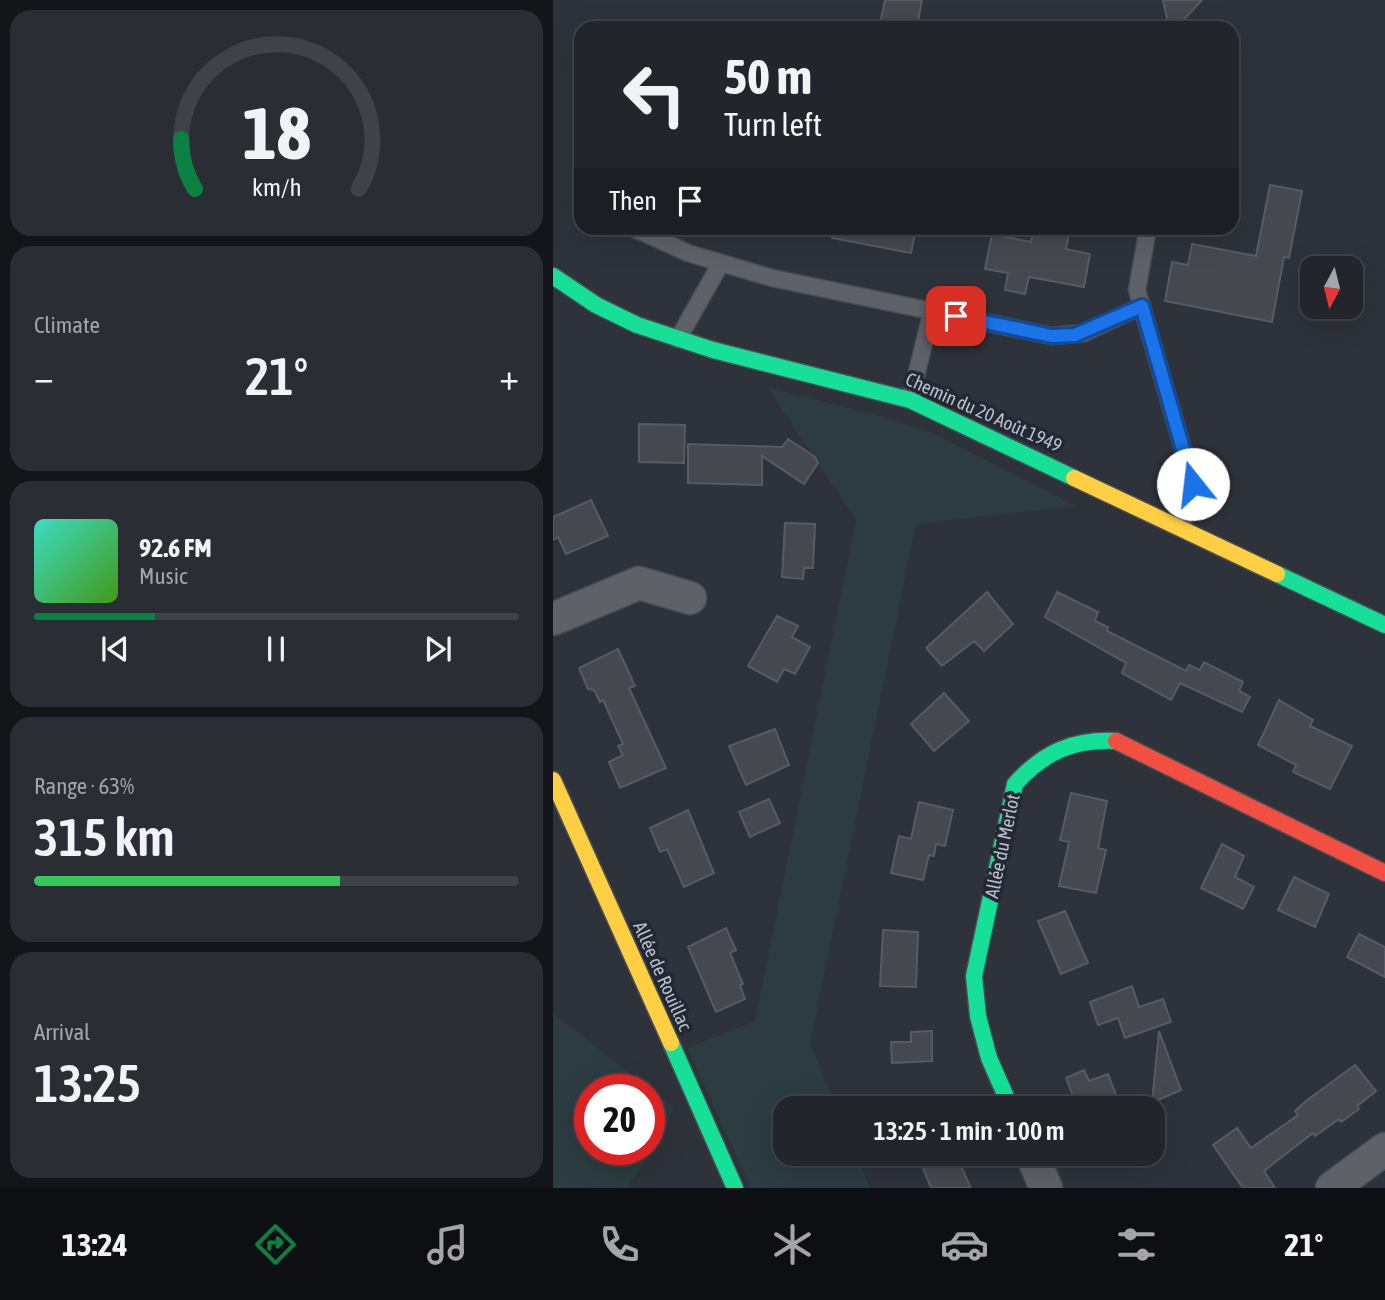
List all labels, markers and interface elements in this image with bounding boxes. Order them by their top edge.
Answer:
text: 50 m [724,48,812,104]
icon: left [609,49,700,140]
text: 18 [242,91,311,174]
text: Turn left [724,106,822,143]
text: km/h [252,173,301,201]
icon: arrive [671,182,709,220]
text: Then [609,186,657,216]
north arrow [1300,256,1363,318]
map controls [1300,256,1363,319]
pin [926,286,986,346]
icon: arrive [937,297,975,335]
text: Climate [34,312,100,338]
text: 21° [245,346,308,406]
text: − [34,355,54,398]
text: + [499,355,519,398]
street label: Chemin du 20 Août 1949 [902,368,1066,456]
position arrow [1156,447,1230,521]
text: 92.6 FM [139,533,212,563]
text: Music [139,563,187,589]
icon: previous [96,630,134,668]
icon: pause [257,630,295,668]
icon: next [419,630,457,668]
text: Range · 63% [34,773,134,799]
street label: Allée du Merlot [980,792,1024,900]
text: 315 km [34,807,175,867]
street label: Allée de Rouillac [629,918,697,1035]
text: Arrival [34,1019,90,1045]
text: 13:25 [34,1053,141,1113]
speed limit sign: 20 [574,1074,665,1165]
text: 13:25 · 1 min · 100 m [874,1116,1064,1146]
icon: directions [251,1220,300,1269]
icon: music [423,1220,472,1269]
icon: phone [595,1220,644,1269]
icon: climate [768,1220,817,1269]
icon: car [940,1220,989,1269]
icon: filters [1112,1220,1161,1269]
text: 13:24 [62,1226,127,1263]
text: 21° [1284,1226,1323,1263]

